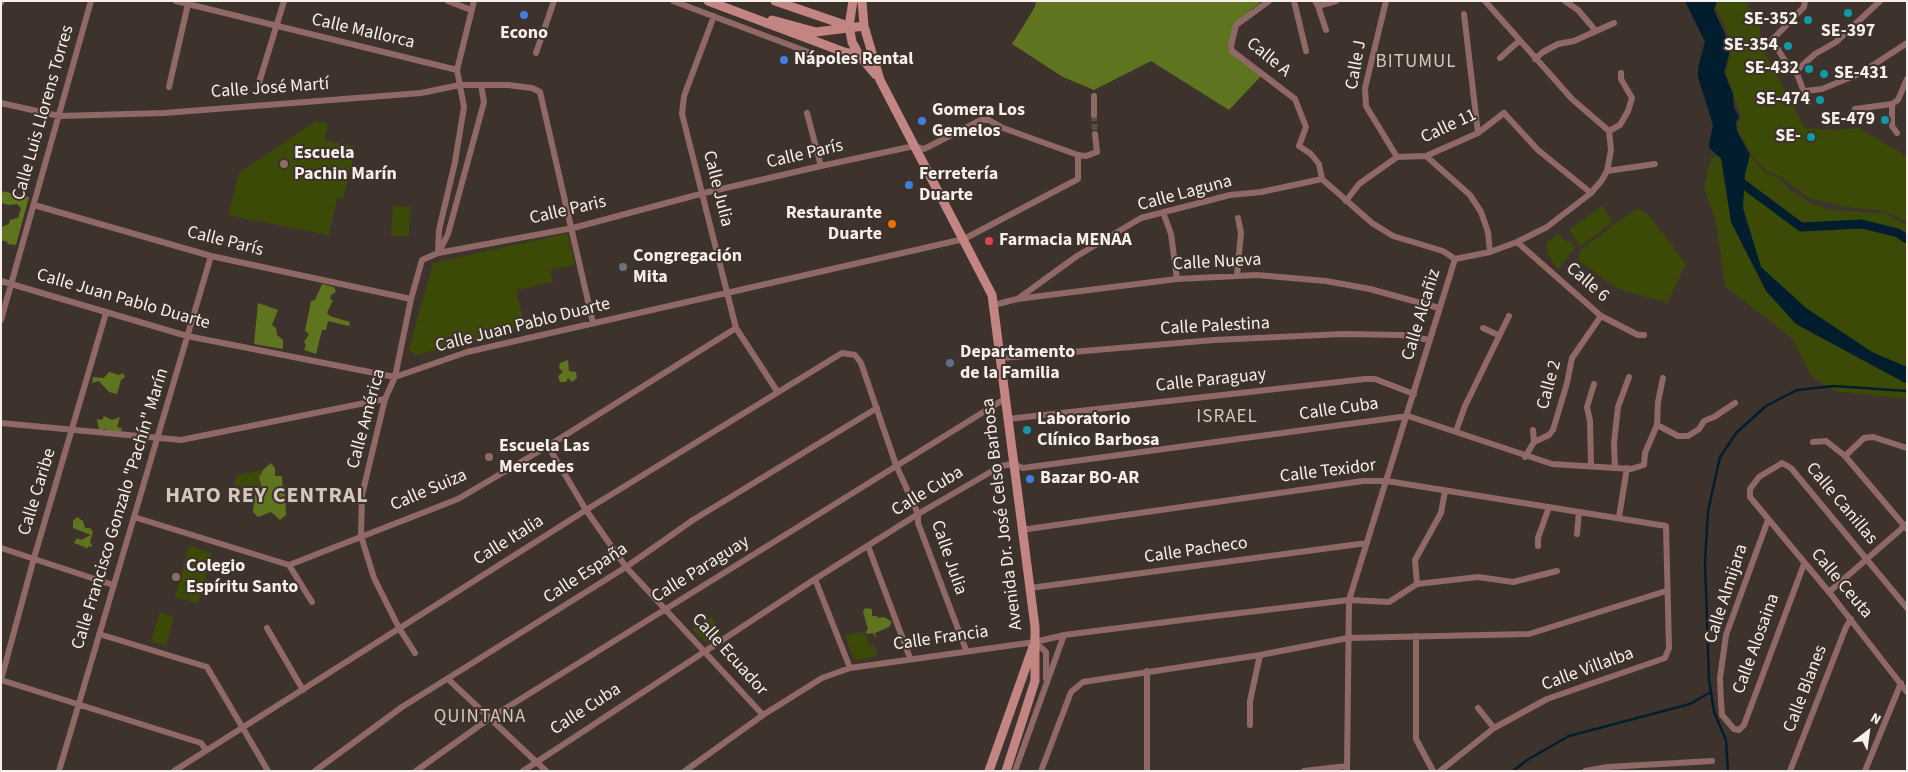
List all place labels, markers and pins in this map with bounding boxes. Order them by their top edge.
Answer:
marker: SE-397 [1842,7,1854,19]
marker: Econo [518,9,530,21]
place label: SE-352 [1744,9,1798,31]
marker: SE-352 [1802,14,1814,26]
place label: SE-397 [1821,21,1875,43]
place label: Econo [500,23,548,45]
place label: SE-354 [1724,35,1778,57]
marker: SE-354 [1782,40,1794,52]
place label: Nápoles Rental [794,49,913,71]
marker: Nápoles Rental [778,54,790,66]
place label: SE-432 [1745,58,1799,80]
marker: SE-432 [1803,63,1815,75]
place label: SE-431 [1834,63,1888,85]
marker: SE-431 [1818,68,1830,80]
place label: SE-474 [1756,89,1810,111]
marker: SE-474 [1814,94,1826,106]
place label: Gomera Los Gemelos [932,100,1025,142]
place label: SE-479 [1821,109,1875,131]
marker: SE-479 [1879,114,1891,126]
marker: Gomera Los Gemelos [916,115,928,127]
place label: SE- [1775,126,1801,148]
marker: SE- [1805,131,1817,143]
place label: Escuela Pachin Marín [294,143,397,186]
marker: Escuela Pachin Marín [278,158,290,170]
place label: Ferretería Duarte [919,164,998,206]
marker: Ferretería Duarte [903,179,915,191]
place label: Restaurante Duarte [786,203,882,245]
marker: Restaurante Duarte [886,218,898,230]
place label: Farmacia MENAA [999,230,1132,252]
marker: Farmacia MENAA [983,235,995,247]
place label: Congregación Mita [633,246,742,288]
marker: Congregación Mita [617,261,629,273]
place label: Departamento de la Familia [960,342,1075,384]
marker: Departamento de la Familia [944,357,956,369]
place label: Laboratorio Clínico Barbosa [1037,409,1160,452]
marker: Laboratorio Clínico Barbosa [1021,424,1033,436]
place label: Escuela Las Mercedes [499,436,590,478]
marker: Escuela Las Mercedes [483,451,495,463]
place label: Bazar BO-AR [1040,468,1139,490]
marker: Bazar BO-AR [1024,473,1036,485]
place label: Colegio Espíritu Santo [186,556,298,598]
marker: Colegio Espíritu Santo [170,571,182,583]

